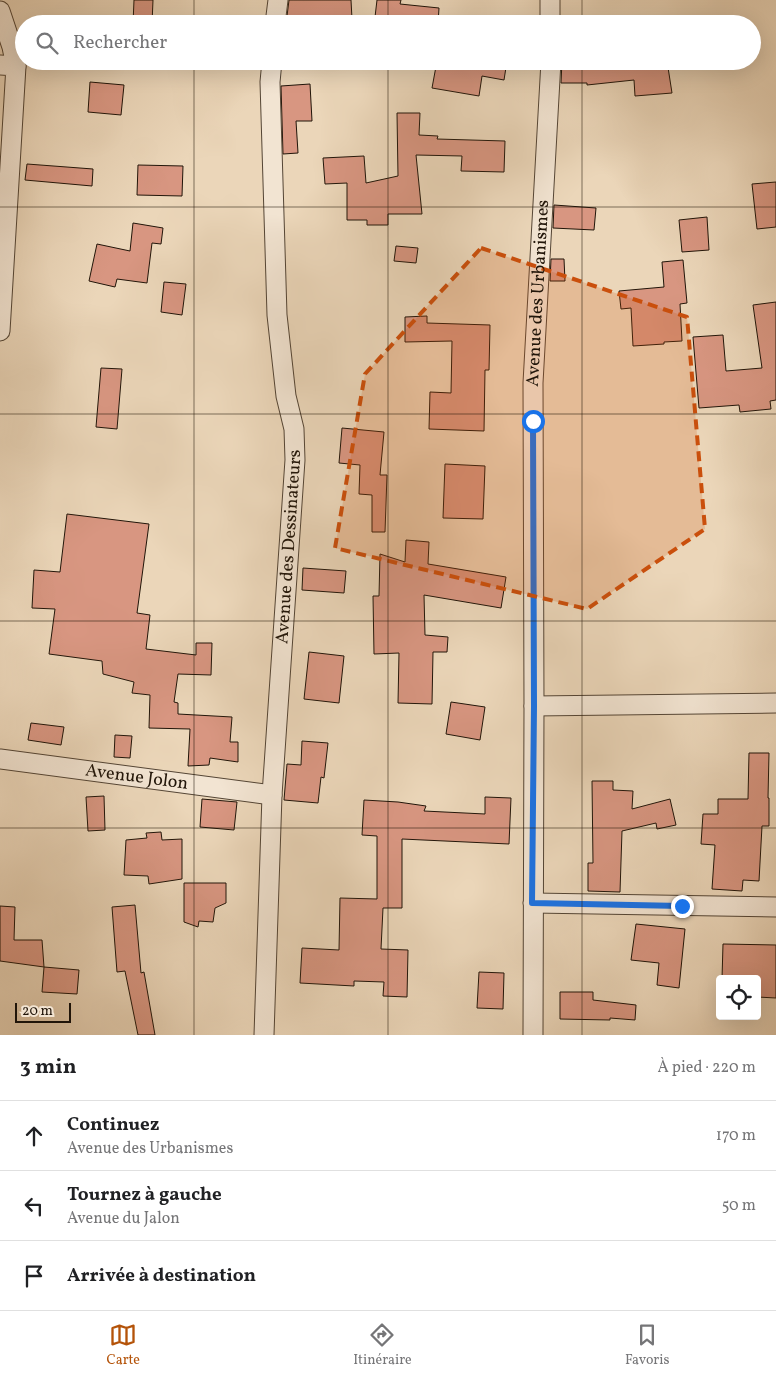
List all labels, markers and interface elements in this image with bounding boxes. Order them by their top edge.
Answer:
search box [15,15,761,70]
icon: search [33,29,61,57]
text: Rechercher [73,30,167,56]
street label: Avenue des Urbanismes [520,199,556,387]
route start [522,410,545,433]
street label: Avenue des Dessinateurs [270,449,308,645]
street label: Avenue Jolon [84,758,190,796]
route end [671,895,694,918]
map controls [716,975,761,1020]
button: locate [716,975,761,1020]
scale bar [15,1000,71,1023]
text: 20 m [22,1002,53,1021]
text: 3 min [20,1053,76,1082]
text: À pied · 220 m [657,1057,756,1079]
text: Continuez [67,1112,159,1138]
icon: ahead [20,1122,48,1150]
text: 170 m [716,1125,756,1147]
text: Avenue des Urbanismes [67,1138,233,1160]
text: Tournez à gauche [67,1182,222,1208]
icon: left [20,1192,48,1220]
text: 50 m [722,1195,756,1217]
text: Avenue du Jalon [67,1208,180,1230]
icon: arrive [20,1262,48,1290]
text: Arrivée à destination [67,1263,256,1289]
tab: Carte [107,1321,140,1370]
tab: Itinéraire [353,1321,412,1370]
tab: Favoris [625,1321,669,1370]

